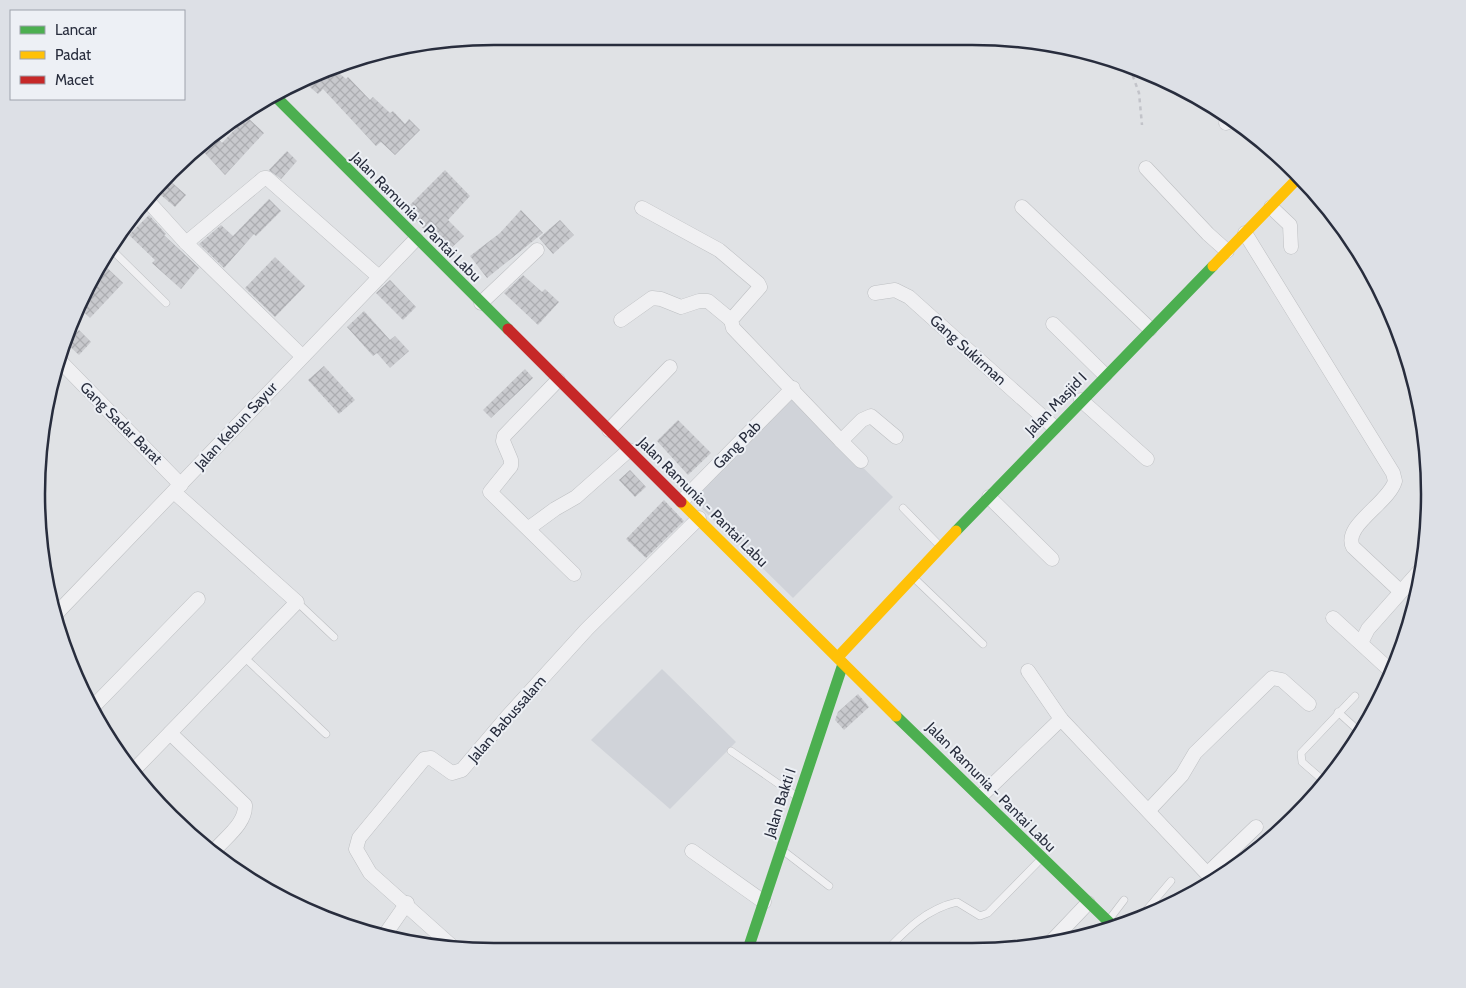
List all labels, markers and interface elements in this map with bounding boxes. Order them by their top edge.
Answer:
legend [10,10,185,100]
text: Lancar [55,21,97,39]
text: Padat [55,46,91,64]
text: Macet [55,71,94,89]
street label: Jalan Ramunia - Pantai Labu [347,148,485,286]
street label: Gang Sukirman [926,311,1010,389]
street label: Jalan Masjid I [1021,369,1091,440]
street label: Gang Sadar Barat [76,378,166,468]
street label: Jalan Kebun Sayur [190,378,281,474]
street label: Gang Pab [709,417,765,473]
street label: Jalan Ramunia - Pantai Labu [634,433,772,571]
street label: Jalan Babussalam [464,672,550,767]
street label: Jalan Ramunia - Pantai Labu [922,718,1060,856]
street label: Jalan Bakti I [760,766,800,841]

